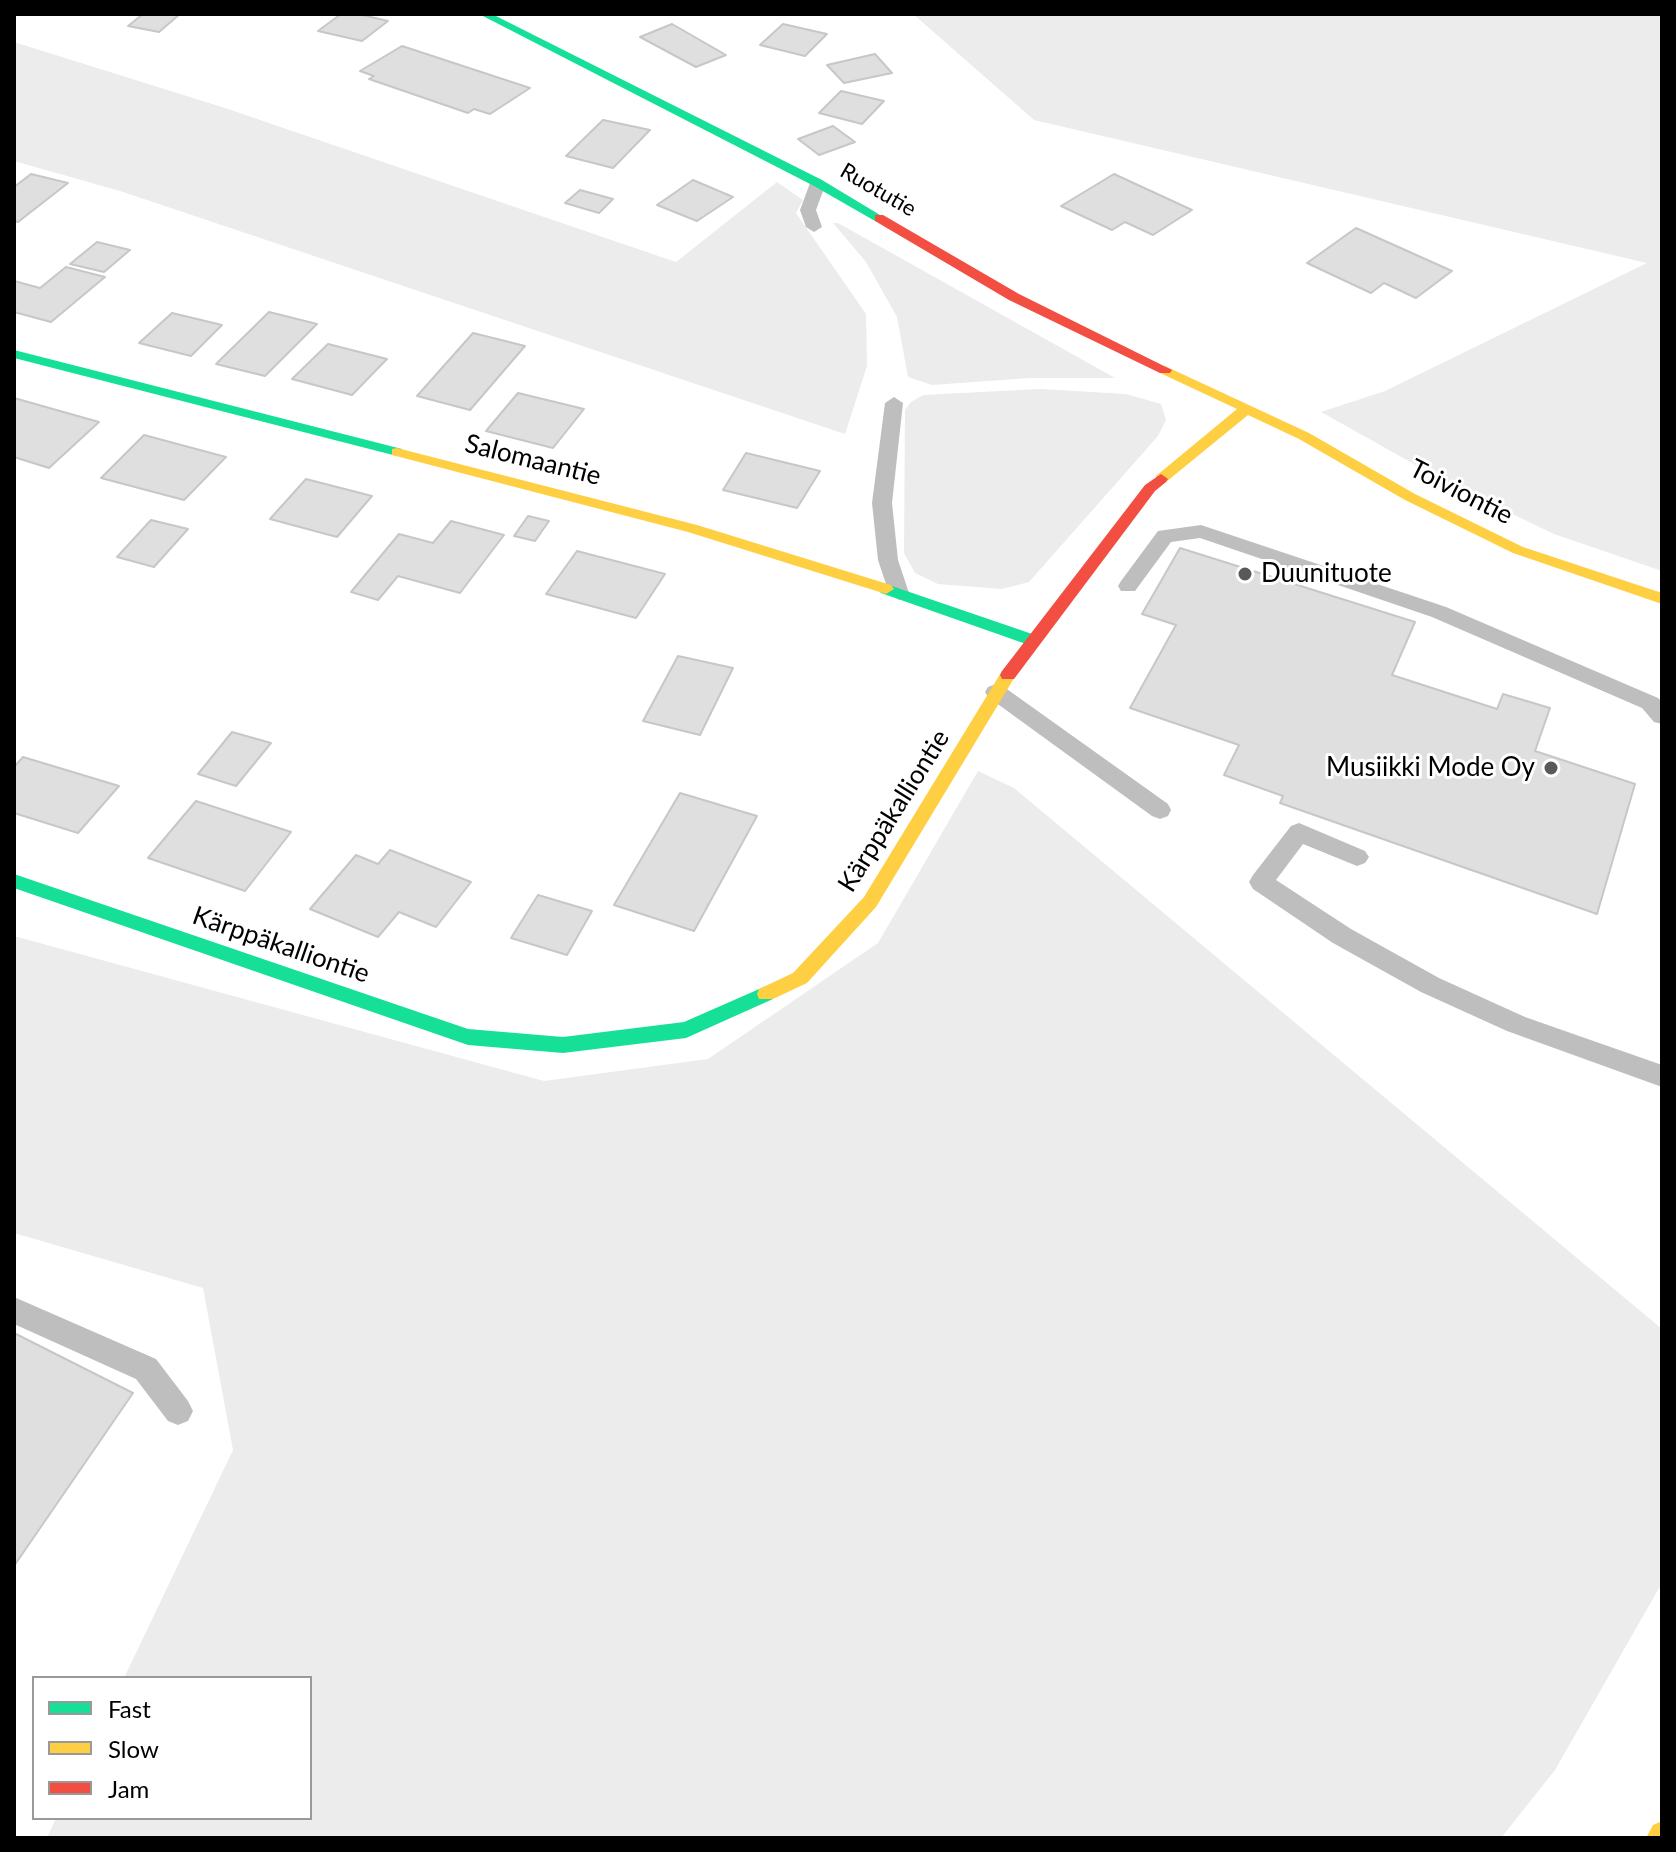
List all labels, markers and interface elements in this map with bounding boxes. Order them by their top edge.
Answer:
street label: Ruotutie [835,158,921,222]
street label: Salomaantie [462,428,604,492]
street label: Toiviontie [1404,453,1518,531]
place label: Duunituote [1261,558,1392,590]
marker: Duunituote [1236,565,1254,583]
street label: Kärppäkalliontie [832,724,956,898]
place label: Musiikki Mode Oy [1326,752,1535,784]
marker: Musiikki Mode Oy [1542,759,1560,777]
street label: Kärppäkalliontie [188,900,374,990]
legend [32,1676,312,1820]
text: Fast [108,1694,151,1723]
text: Slow [108,1734,159,1763]
text: Jam [108,1774,149,1803]

